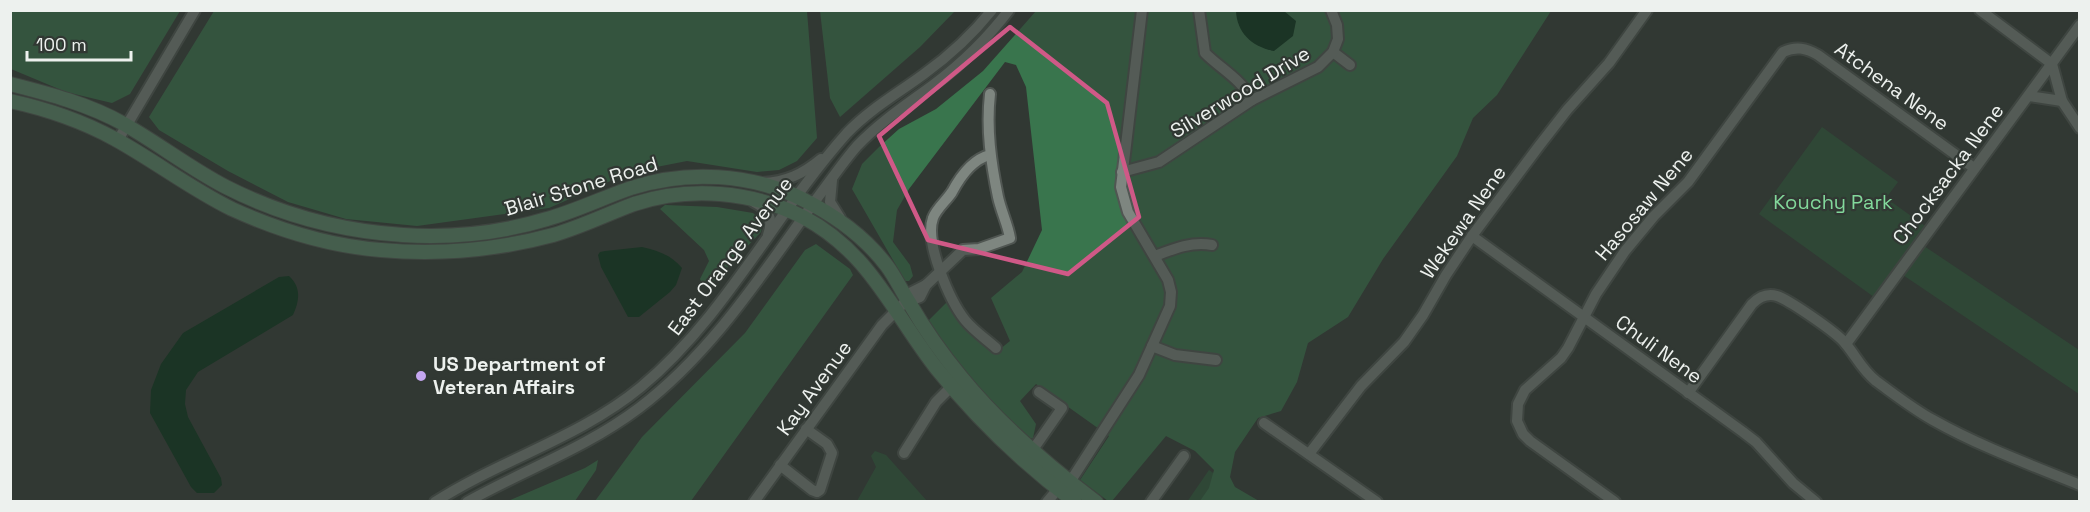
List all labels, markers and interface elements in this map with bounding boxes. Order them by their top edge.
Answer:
scale bar [27,24,130,62]
text: 100 m [36,33,87,56]
street label: Atchena Nene [1830,36,1954,136]
street label: Silverwood Drive [1165,40,1315,144]
street label: Chocksacka Nene [1886,98,2010,250]
street label: Hasosaw Nene [1589,142,1699,266]
street label: Blair Stone Road [501,150,661,222]
street label: Wekewa Nene [1414,160,1512,284]
street label: East Orange Avenue [662,172,798,340]
park label: Kouchy Park [1773,189,1893,215]
street label: Chuli Nene [1610,309,1708,389]
street label: Kay Avenue [771,335,857,441]
place label: US Department of Veteran Affairs [433,351,606,400]
marker: US Department of Veteran Affairs [414,369,428,383]

